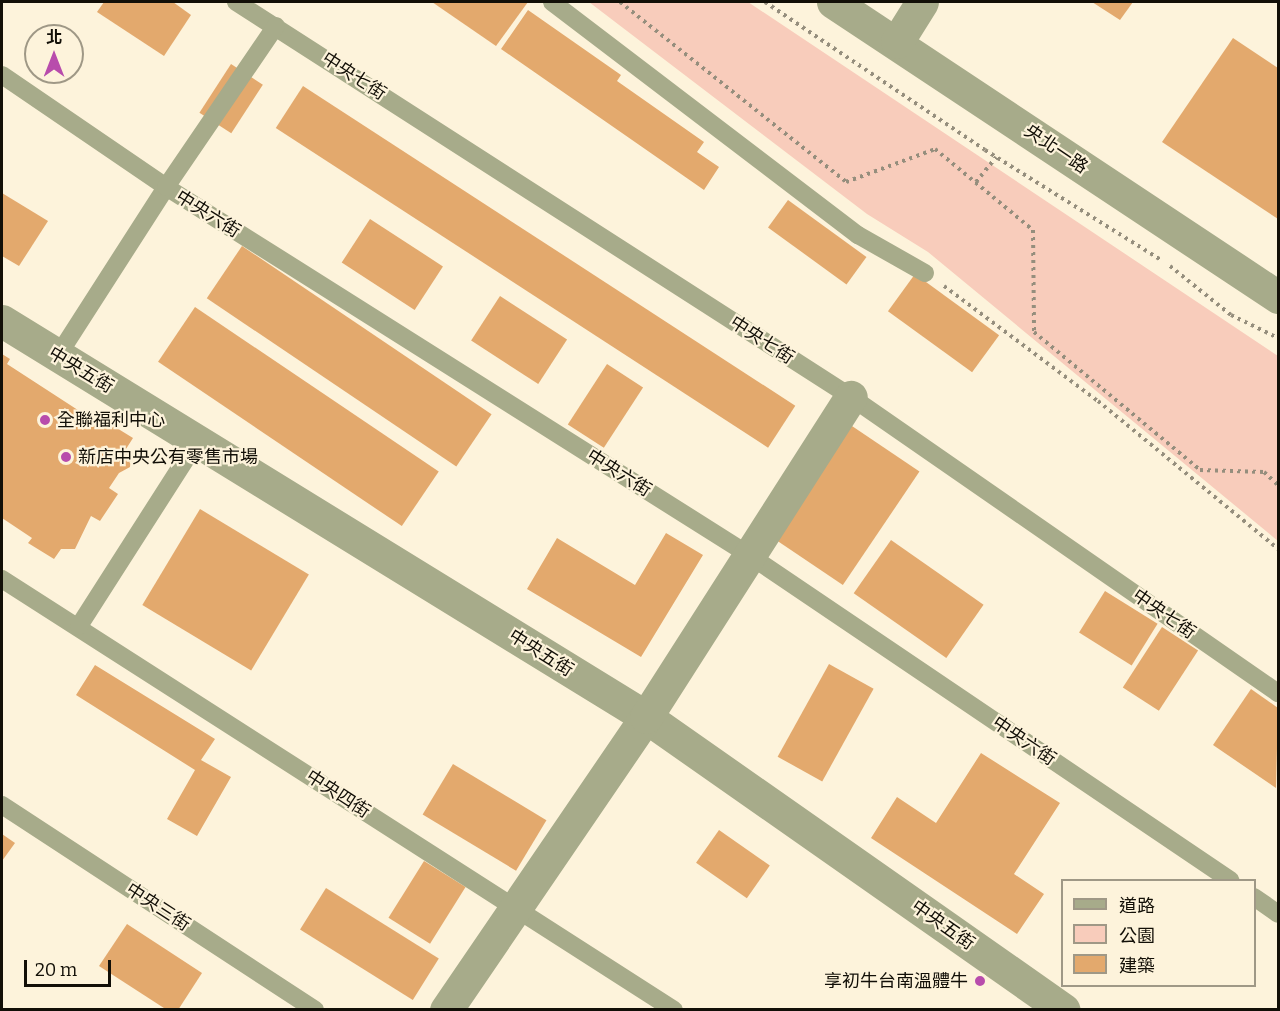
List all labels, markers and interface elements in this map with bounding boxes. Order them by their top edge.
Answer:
north arrow [24,24,84,84]
text: 北 [46,28,62,47]
street label: 中央七街 [318,47,390,105]
street label: 央北一路 [1020,120,1092,178]
street label: 中央六街 [172,186,244,242]
street label: 中央七街 [726,311,798,369]
street label: 中央五街 [45,342,117,398]
place label: 全聯福利中心 [57,409,165,431]
marker: 全聯福利中心 [38,413,52,427]
street label: 中央六街 [583,445,655,501]
place label: 新店中央公有零售市場 [78,446,258,468]
marker: 新店中央公有零售市場 [59,450,73,464]
street label: 中央七街 [1128,585,1200,643]
street label: 中央五街 [505,625,577,681]
street label: 中央六街 [988,712,1060,770]
street label: 中央四街 [302,765,374,823]
street label: 中央三街 [122,878,194,936]
legend [1061,879,1256,987]
text: 道路 [1119,895,1155,917]
street label: 中央五街 [907,896,979,954]
text: 公園 [1119,925,1155,947]
scale bar [27,948,114,986]
text: 建築 [1119,955,1155,977]
text: 20 m [35,959,77,981]
place label: 享初牛台南溫體牛 [824,970,968,992]
marker: 享初牛台南溫體牛 [973,974,987,988]

